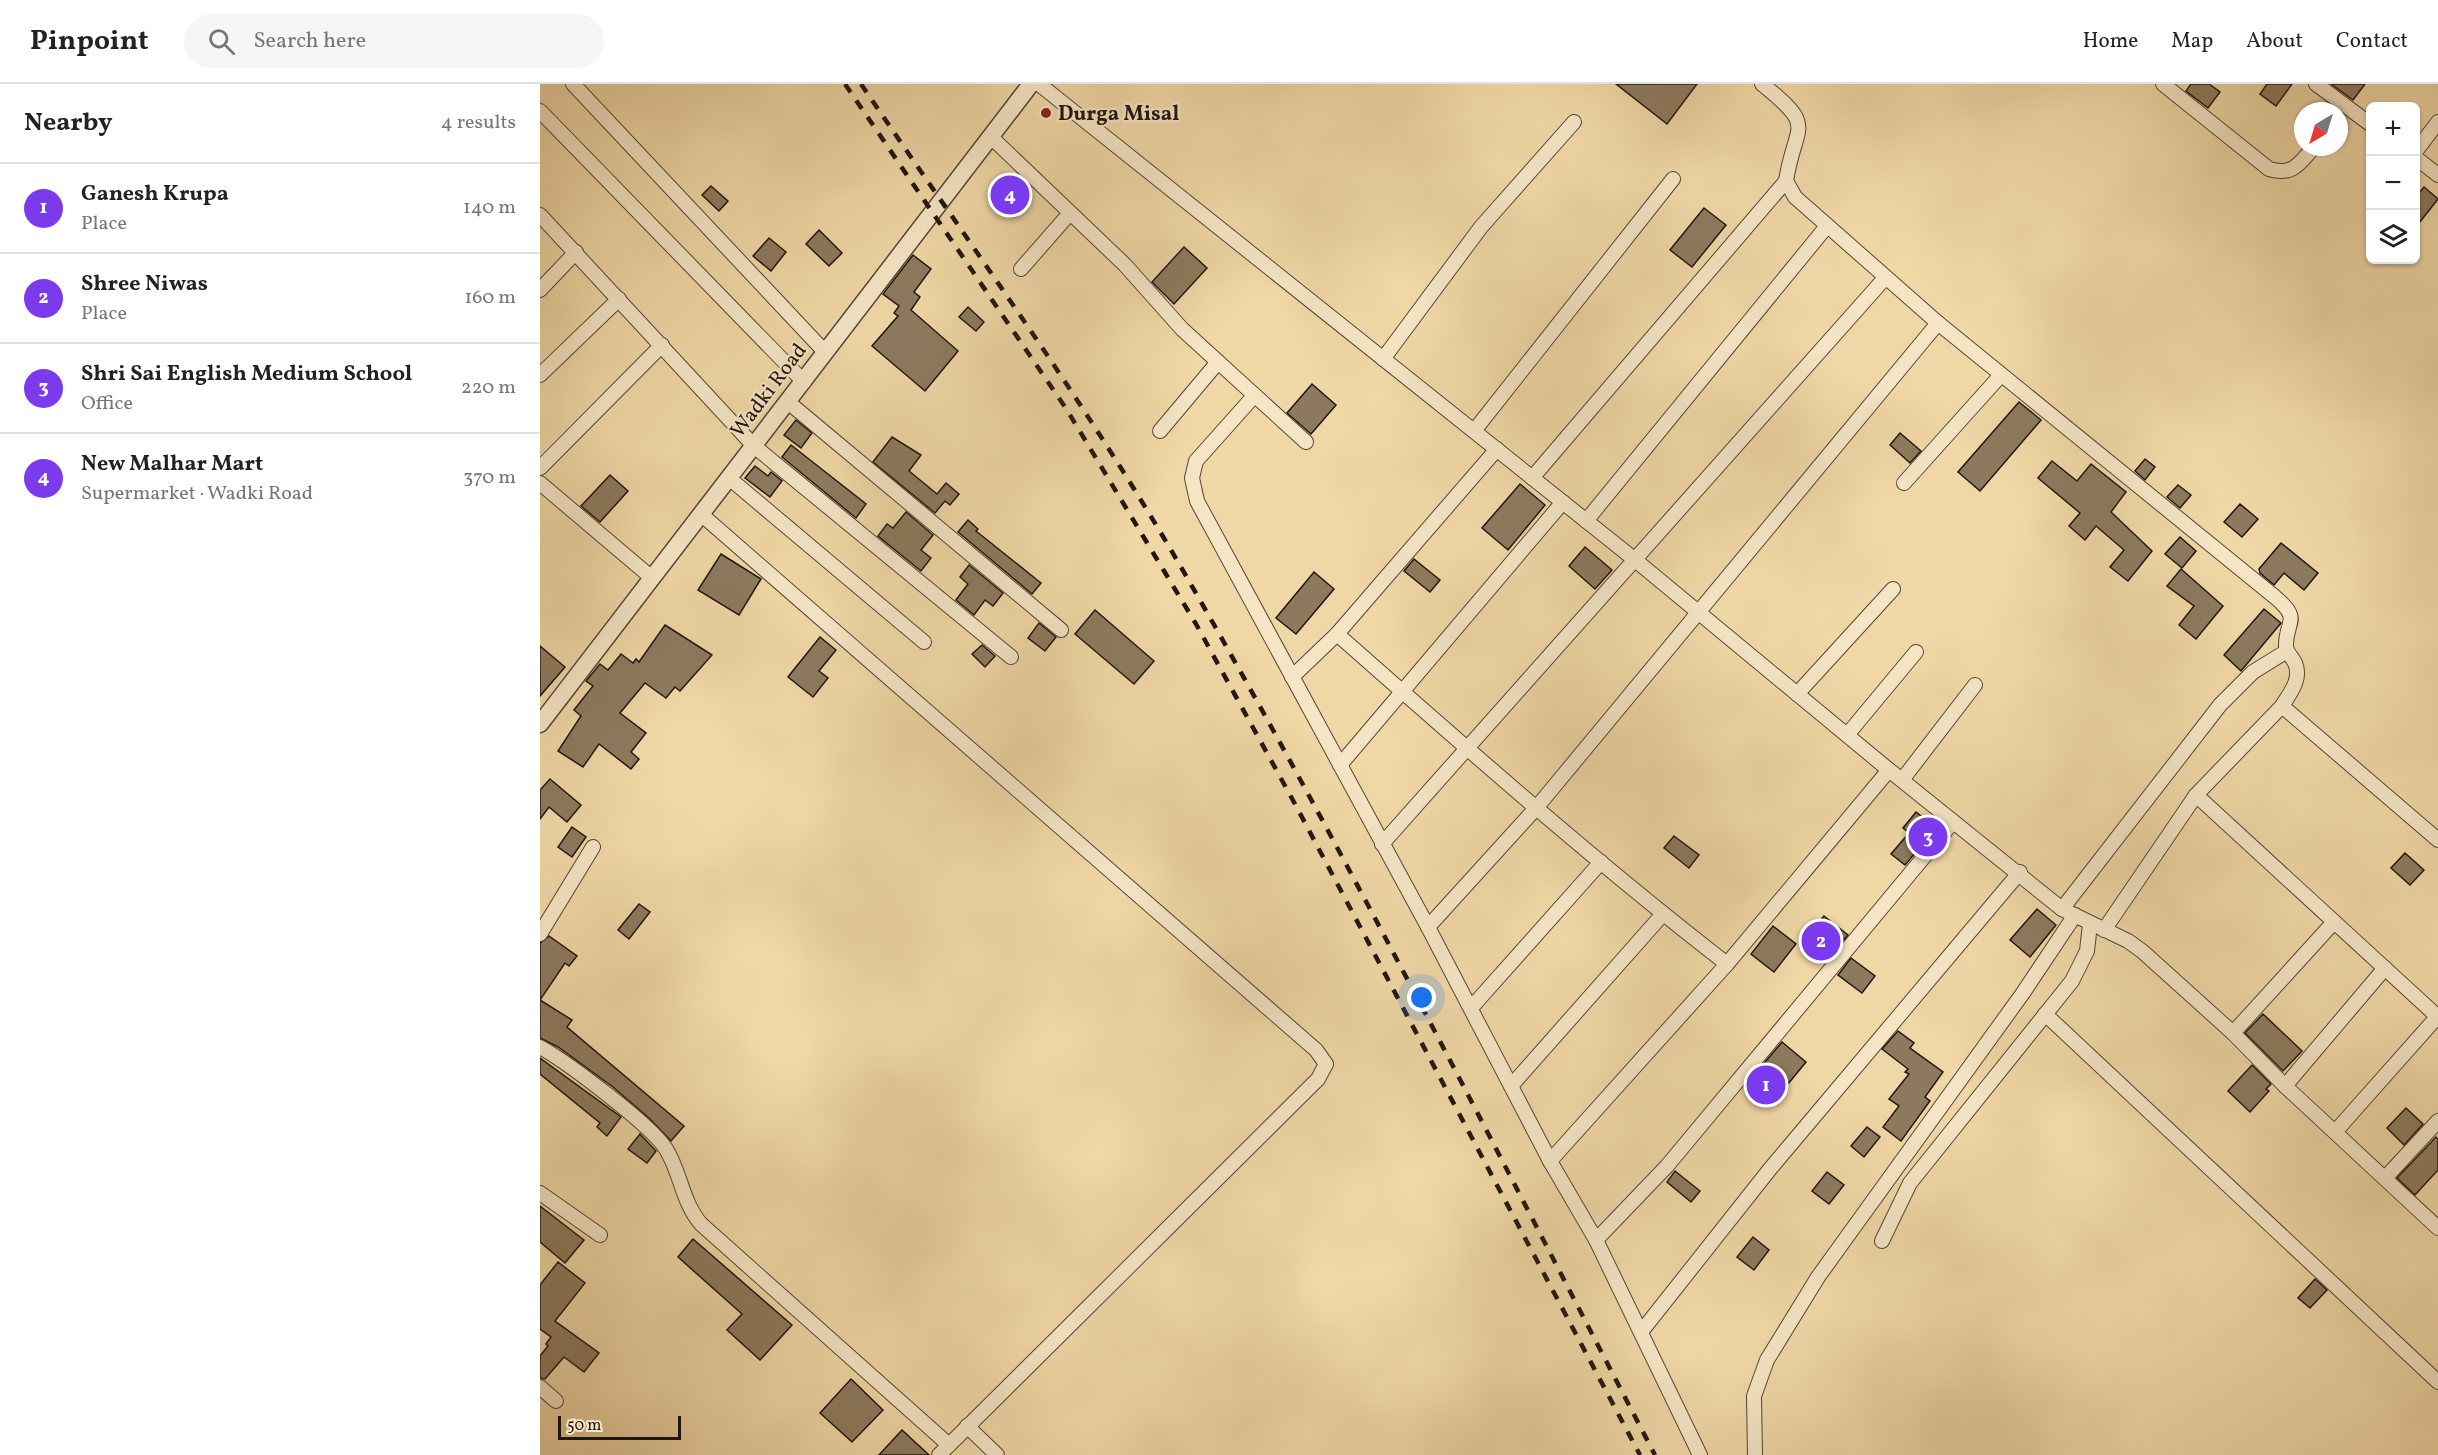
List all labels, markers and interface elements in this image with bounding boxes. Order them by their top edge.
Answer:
search box [184,14,604,68]
text: Pinpoint [30,22,148,61]
icon: search [205,25,238,58]
text: Search here [253,26,366,57]
text: Home [2083,27,2138,56]
text: Map [2171,27,2213,56]
text: About [2246,27,2303,56]
text: Contact [2336,27,2408,56]
place label: Durga Misal [1058,100,1179,129]
north arrow [2294,102,2348,156]
map controls [2366,102,2420,264]
button: + [2366,102,2420,156]
text: Nearby [24,105,113,141]
marker: Durga Misal [1039,106,1053,120]
text: 4 results [441,109,516,137]
button: − [2366,156,2420,210]
pin: 4 [990,172,1030,218]
text: Ganesh Krupa [81,179,229,210]
text: 1 [39,194,48,222]
text: 140 m [463,194,516,222]
text: Place [81,210,127,238]
button: layers [2366,210,2420,264]
text: Shree Niwas [81,269,208,300]
text: 2 [38,284,49,312]
text: 160 m [464,284,516,312]
text: Place [81,300,127,328]
street label: Wadki Road [724,338,814,444]
text: Shri Sai English Medium School [81,359,412,390]
text: 3 [38,374,49,402]
text: 220 m [461,374,516,402]
text: Office [81,390,133,418]
text: New Malhar Mart [81,449,263,480]
text: 4 [37,464,50,492]
text: 370 m [463,464,516,492]
text: Supermarket · Wadki Road [81,480,313,508]
pin: 3 [1908,814,1948,860]
pin: 2 [1802,918,1840,964]
your location [1407,983,1436,1012]
pin: 1 [1746,1062,1786,1108]
scale bar [558,1413,681,1440]
text: 50 m [567,1415,601,1437]

